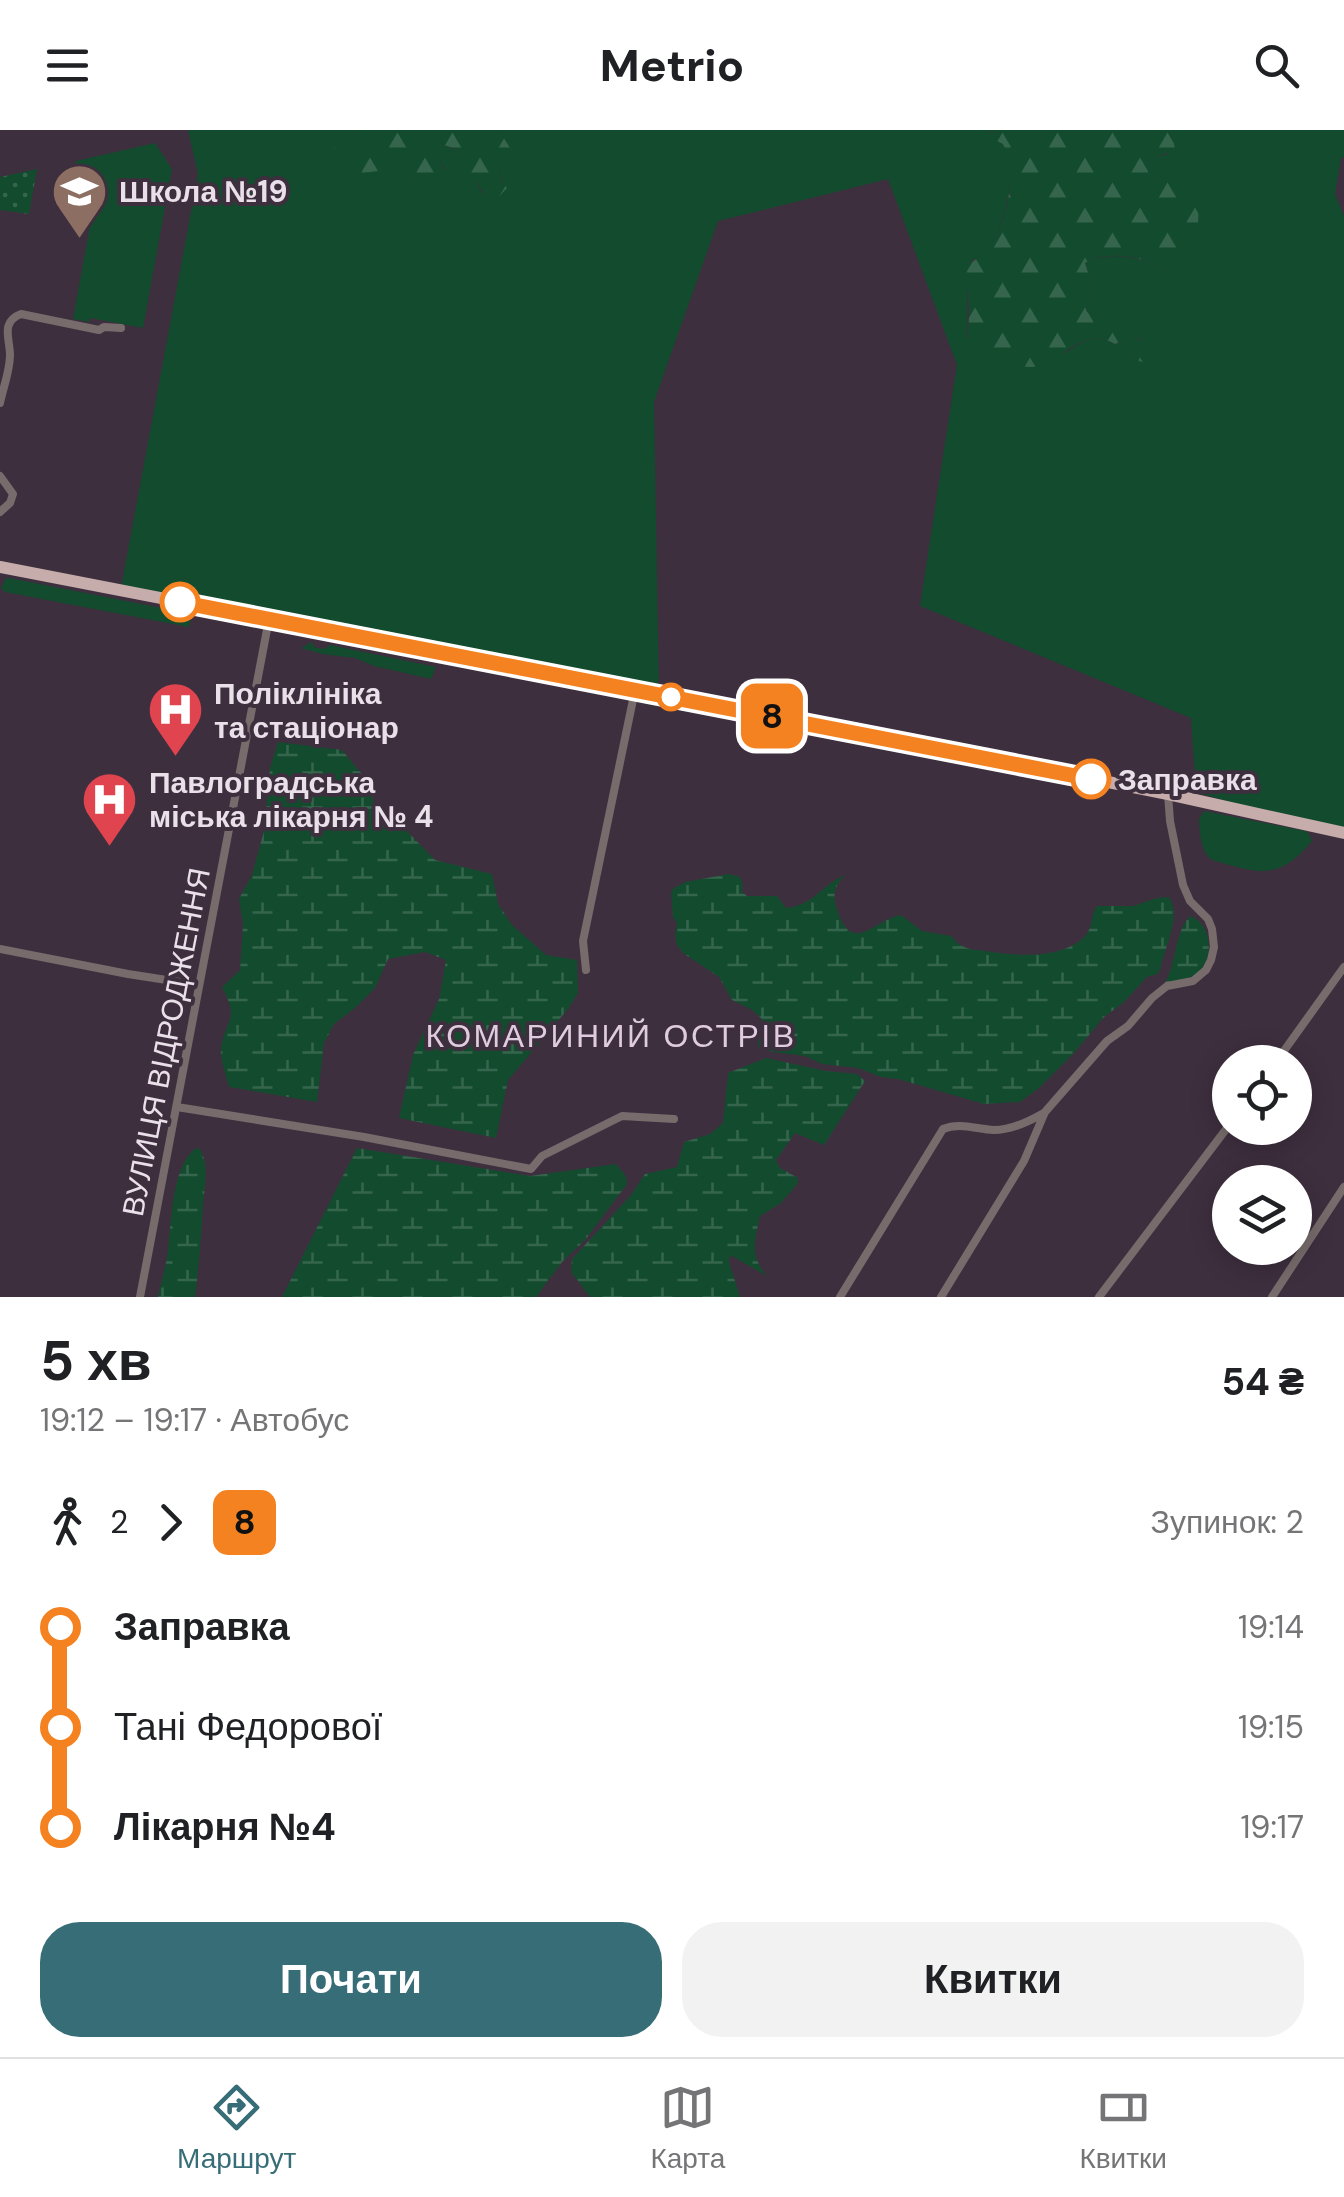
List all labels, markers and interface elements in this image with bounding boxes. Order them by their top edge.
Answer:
text: Metrio [600,36,744,95]
icon: menu [40,38,95,93]
icon: search [1249,38,1304,93]
school or university icon: Школа №19 [50,161,110,240]
place label: Школа №19 [119,172,288,211]
unlabelled marker [161,583,199,621]
place label: Поліклініка та стаціонар [214,674,399,747]
hospital icon: Поліклініка та стаціонар [145,680,205,759]
unlabelled marker [658,684,684,710]
line badge: 8 [740,684,804,748]
text: 8 [761,693,783,739]
marker: Заправка [1072,760,1110,798]
place label: Заправка [1118,760,1257,799]
place label: Павлоградська міська лікарня № 4 [149,763,434,836]
hospital icon: Павлоградська міська лікарня № 4 [80,769,140,848]
street label: ВУЛИЦЯ ВІДРОДЖЕННЯ [113,865,219,1219]
district label: КОМАРИНИЙ ОСТРІВ [425,1015,797,1057]
map controls [1212,1045,1312,1265]
button: locate [1212,1045,1312,1145]
button: layers [1212,1165,1312,1265]
text: 5 хв [40,1325,152,1397]
text: 54 ₴ [1221,1357,1304,1407]
text: 19:12 – 19:17 · Автобус [40,1399,349,1441]
icon: walk [40,1495,95,1550]
icon: forward [143,1495,198,1550]
text: 8 [233,1499,256,1545]
text: 2 [110,1501,128,1543]
text: Зупинок: 2 [1151,1501,1304,1543]
text: Заправка [114,1602,290,1652]
text: 19:14 [1238,1606,1304,1648]
text: Тані Федорової [114,1702,382,1752]
text: 19:15 [1238,1706,1304,1748]
text: Лікарня №4 [114,1802,336,1852]
text: 19:17 [1240,1806,1304,1848]
button: Почати [40,1922,662,2037]
button: Квитки [682,1922,1304,2037]
tab: Маршрут [177,2080,296,2177]
tab: Карта [650,2080,725,2177]
tab: Квитки [1079,2080,1167,2177]

